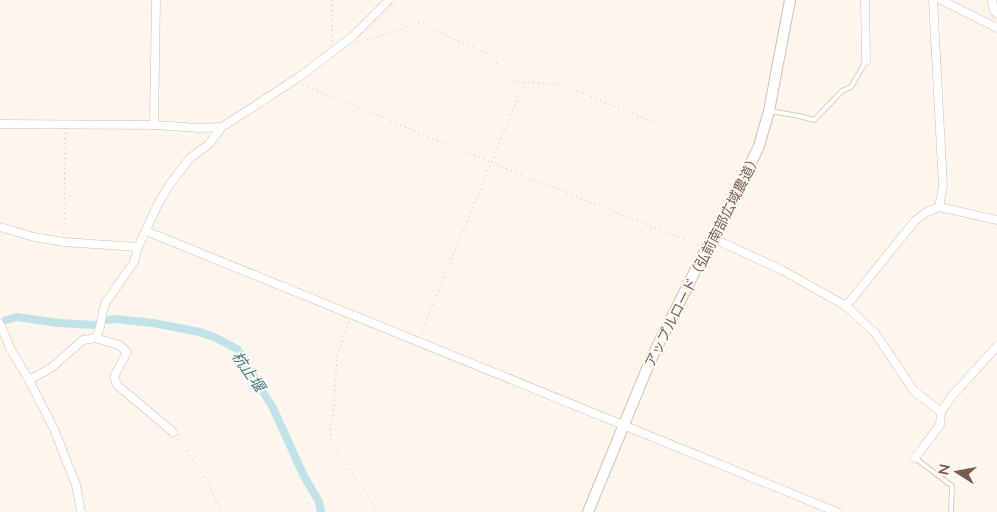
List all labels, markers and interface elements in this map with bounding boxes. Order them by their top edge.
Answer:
street label: アップルロード（弘前南部広域農道） [640,150,764,370]
water label: 杭止堰 [229,347,271,397]
north arrow [932,447,982,497]
text: N [934,463,953,476]

